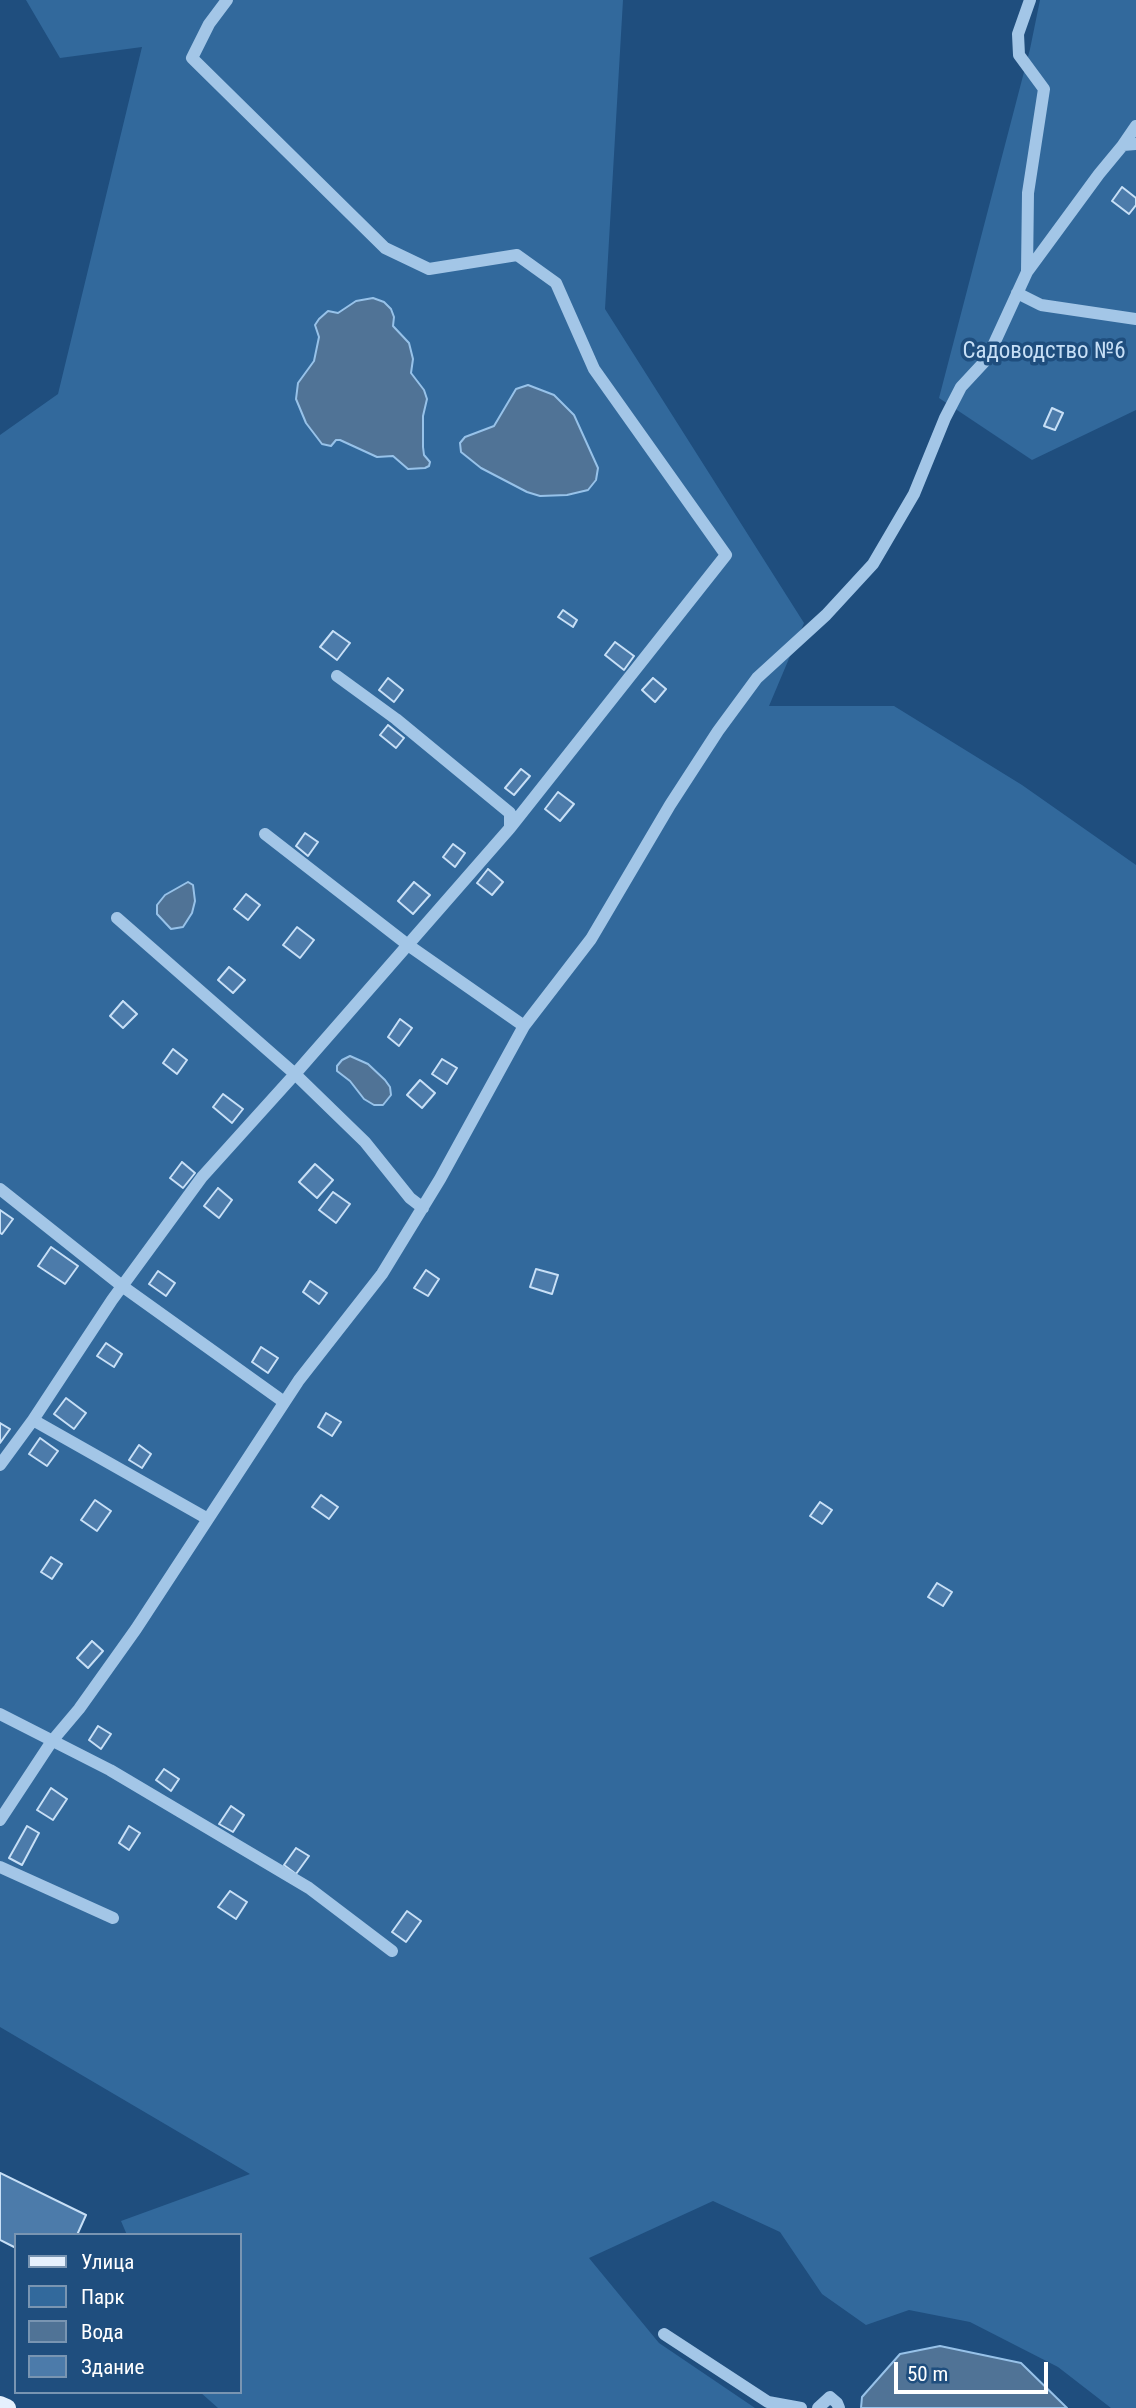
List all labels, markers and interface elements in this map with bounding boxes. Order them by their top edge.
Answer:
park label: Садоводство №6 [962,338,1126,366]
legend [14,2233,242,2394]
text: Улица [81,2250,134,2274]
text: Парк [81,2285,125,2309]
text: Вода [81,2320,124,2344]
scale bar [898,2348,1052,2392]
text: Здание [81,2355,144,2379]
text: 50 m [907,2362,948,2386]

